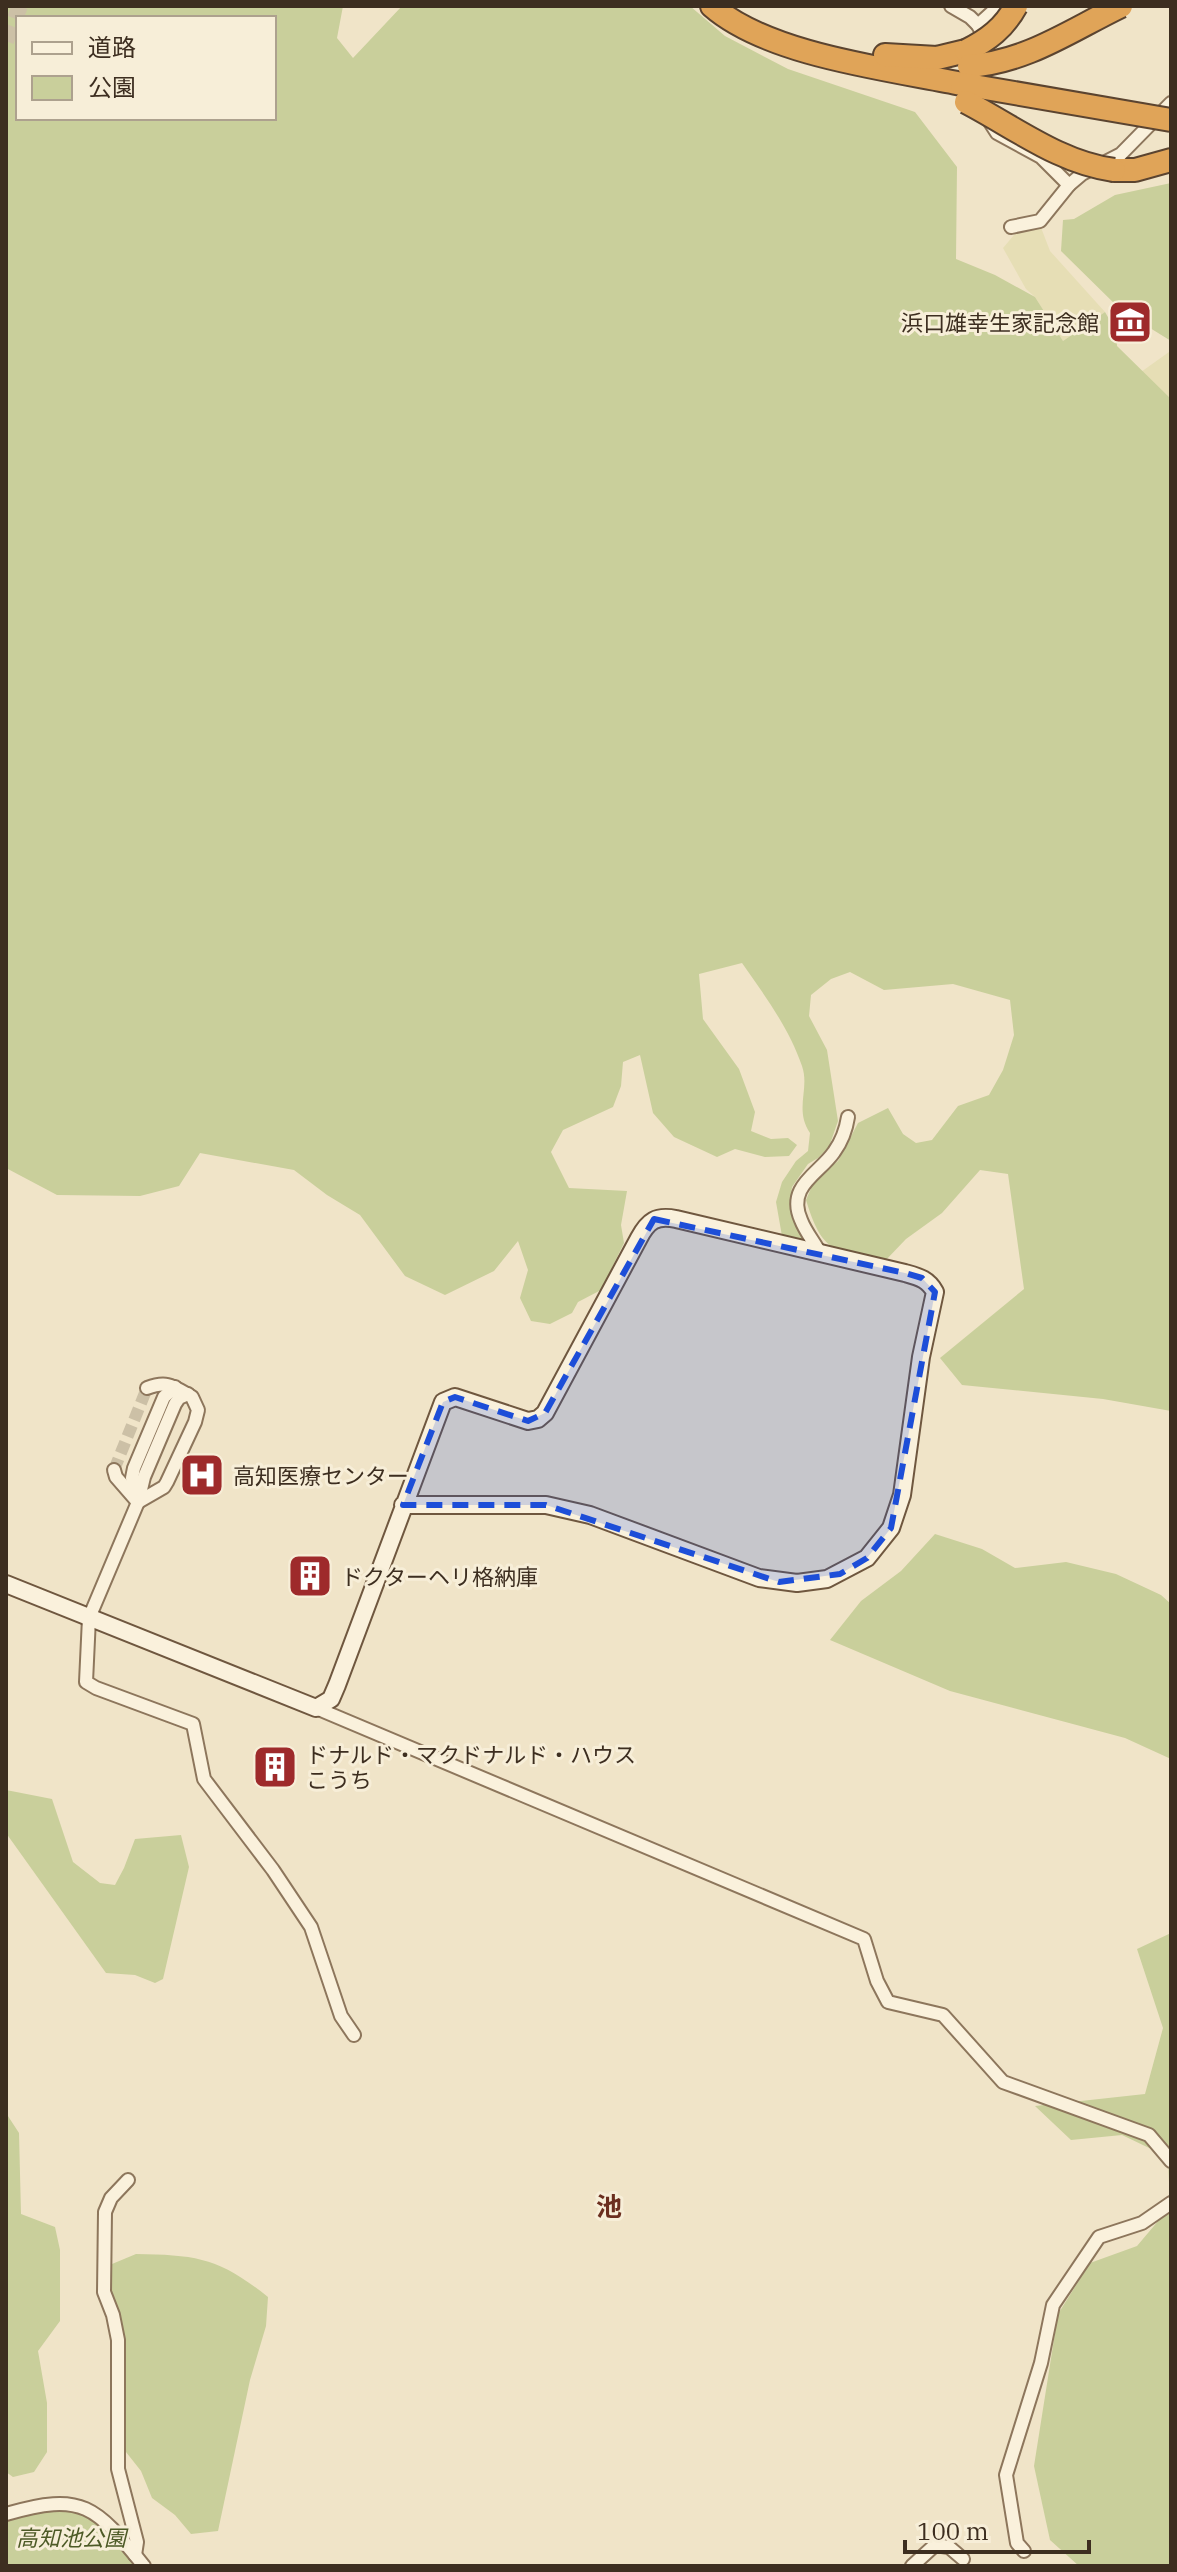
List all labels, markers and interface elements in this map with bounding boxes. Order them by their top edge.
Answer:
legend [16,16,276,120]
text: 道路 [88,31,136,63]
text: 公園 [88,71,136,103]
museum icon: 浜口雄幸生家記念館 [1106,298,1154,346]
place label: 浜口雄幸生家記念館 [901,308,1099,337]
hospital icon: 高知医療センター [178,1451,226,1499]
place label: 高知医療センター [233,1461,409,1490]
building icon: ドクターヘリ格納庫 [286,1552,334,1600]
place label: ドクターヘリ格納庫 [341,1562,538,1591]
place label: ドナルド・マクドナルド・ハウス こうち [306,1740,636,1794]
building icon: ドナルド・マクドナルド・ハウス こうち [251,1743,299,1791]
district label: 池 [596,2189,622,2223]
scale bar [905,2504,1089,2554]
text: 100 m [917,2515,989,2547]
park label: 高知池公園 [16,2523,129,2552]

